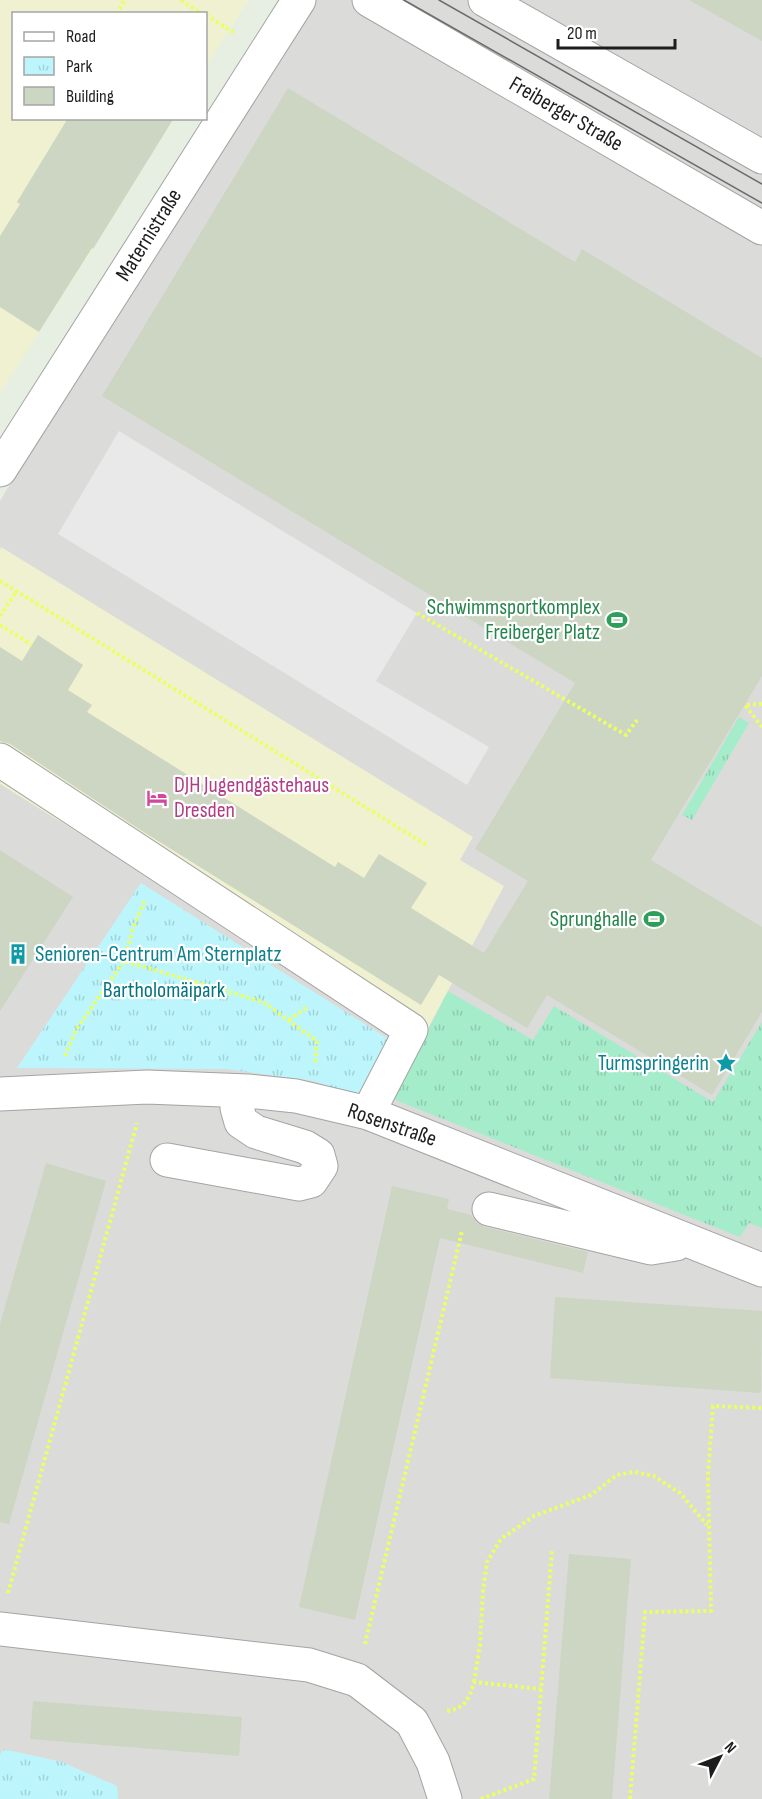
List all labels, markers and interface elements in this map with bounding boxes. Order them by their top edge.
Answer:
legend [12,12,207,120]
scale bar [558,12,675,50]
text: 20 m [567,23,597,44]
text: Road [66,26,96,47]
text: Park [66,56,92,77]
street label: Freiberger Straße [504,71,628,157]
text: Building [66,86,114,107]
street label: Maternistraße [110,184,188,286]
place label: Schwimmsportkomplex Freiberger Platz [427,594,601,646]
sports icon: Schwimmsportkomplex Freiberger Platz [605,608,629,632]
place label: DJH Jugendgästehaus Dresden [174,772,329,824]
hotel icon: DJH Jugendgästehaus Dresden [145,786,169,810]
place label: Sprunghalle [550,906,637,933]
sports icon: Sprunghalle [642,907,666,931]
place label: Senioren-Centrum Am Sternplatz [35,941,281,968]
building icon: Senioren-Centrum Am Sternplatz [6,942,30,966]
park label: Bartholomäipark [103,977,226,1004]
place label: Turmspringerin [598,1050,709,1077]
place icon: Turmspringerin [714,1051,738,1075]
street label: Rosenstraße [344,1097,440,1153]
north arrow [690,1727,750,1787]
text: N [720,1738,740,1757]

